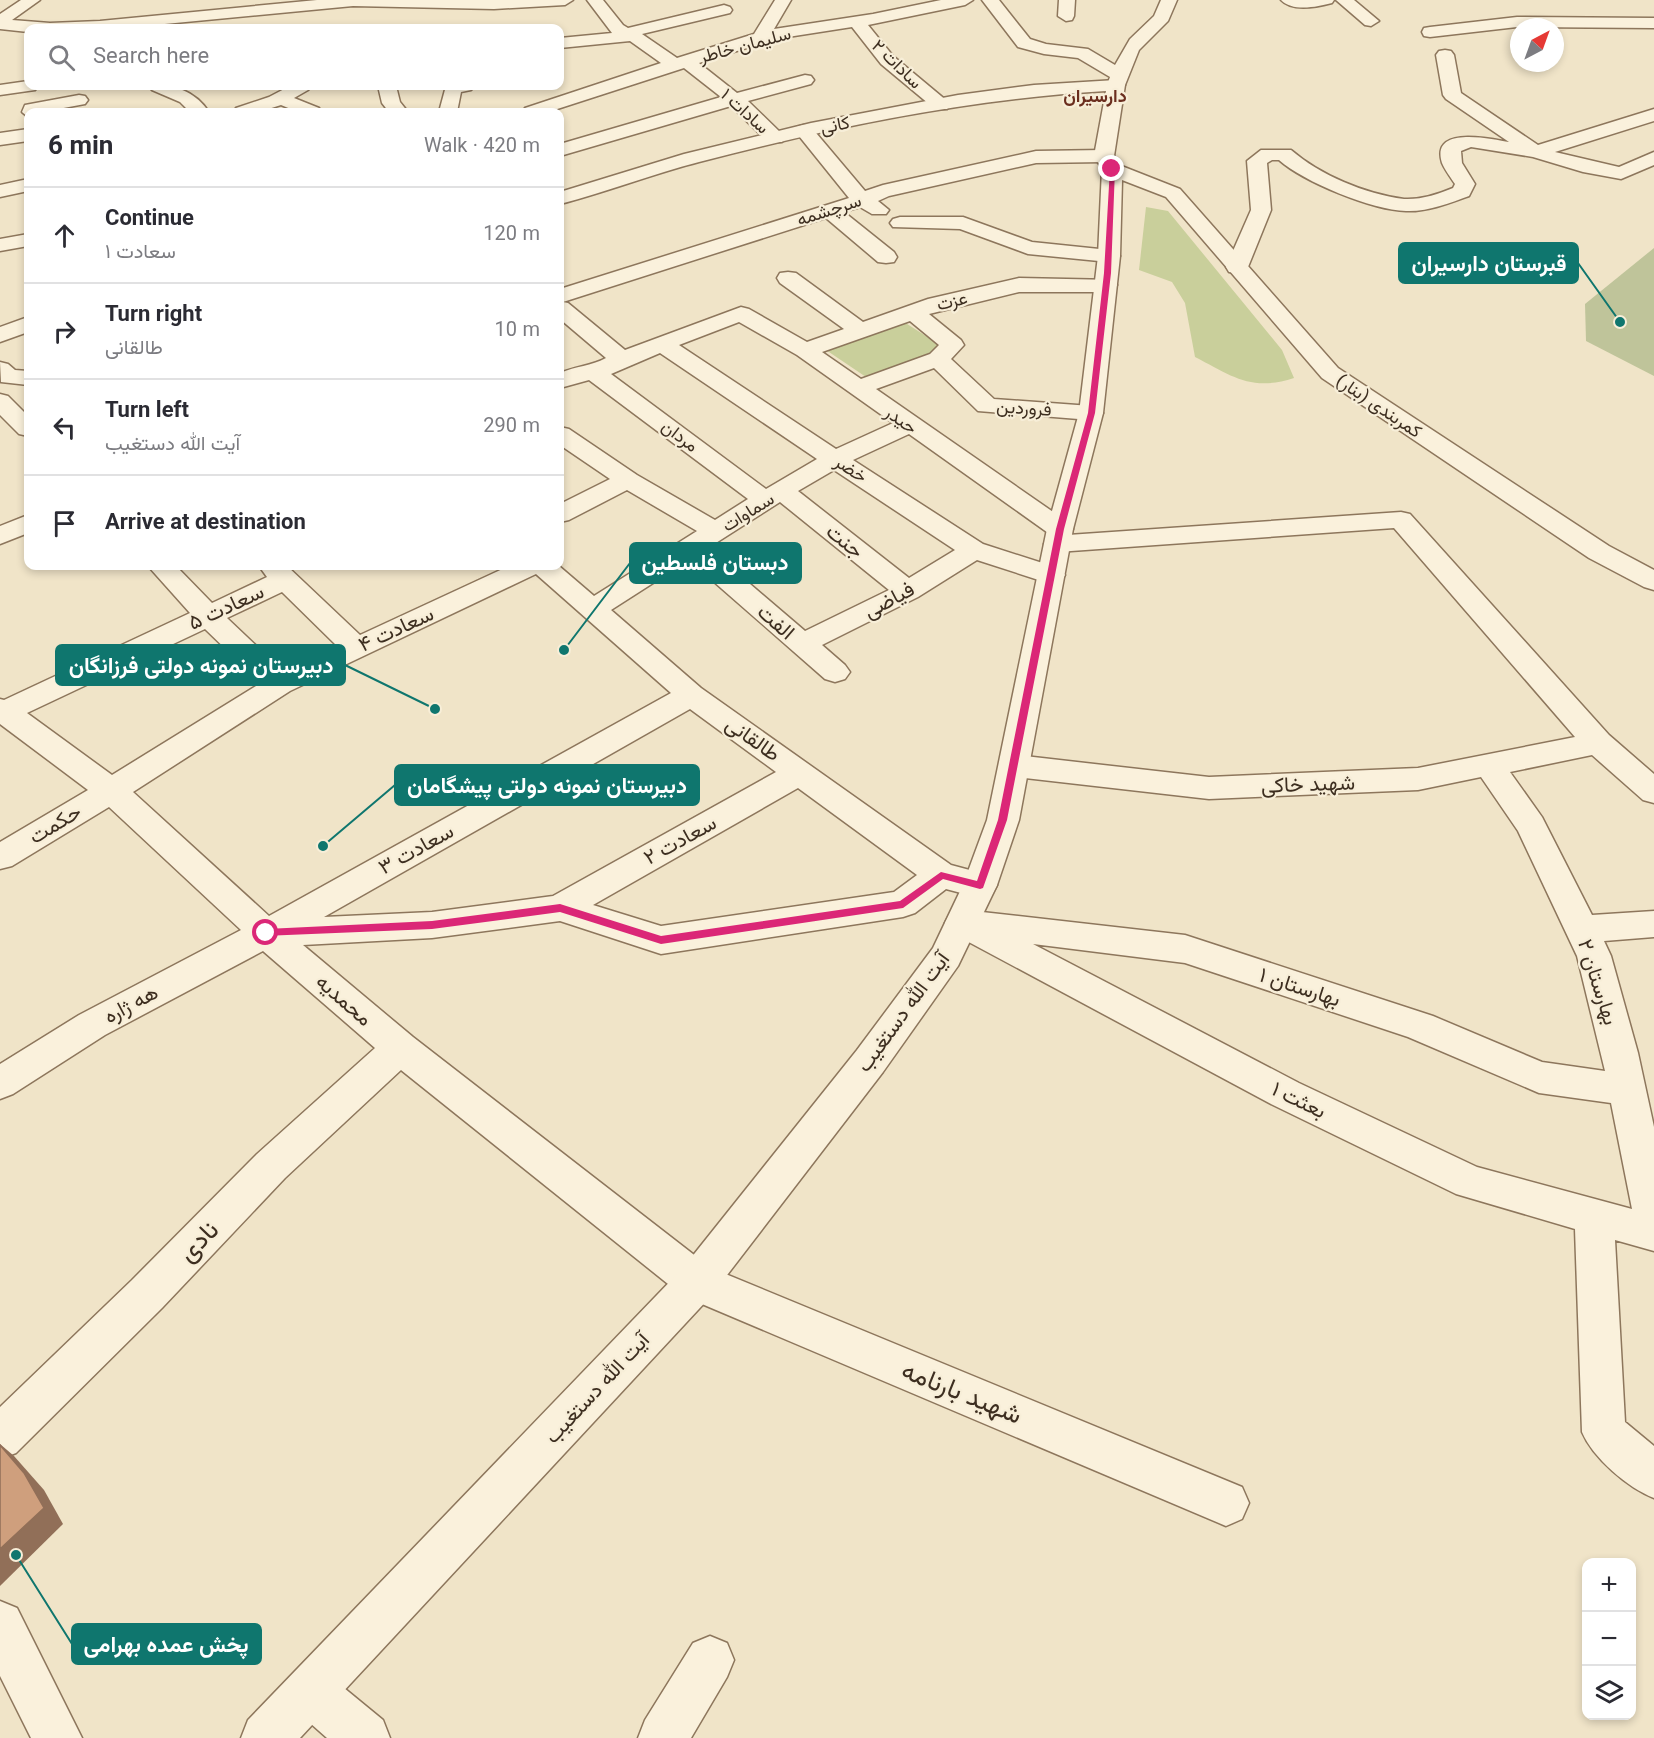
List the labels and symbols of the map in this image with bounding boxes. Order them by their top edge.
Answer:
north arrow [1510,18,1564,72]
street label: سلیمان خاطر [696,21,795,73]
street label: سادات ۲ [864,34,928,97]
street label: سادات ۱ [713,83,774,142]
district label: دارسیران [1063,84,1127,112]
street label: کانی [818,110,853,144]
route end [1098,155,1124,181]
street label: سرچشمه [794,188,866,236]
callout: قبرستان دارسیران [1399,243,1578,283]
text: قبرستان دارسیران [1411,248,1567,283]
street label: عزت [934,286,971,320]
street label: کمربندی (بنار) [1329,368,1427,447]
street label: فروردین [995,394,1053,426]
street label: حیدر [877,400,922,443]
street label: مردان [654,414,703,461]
street label: خضر [827,449,872,492]
street label: سماوات [717,487,781,541]
street label: جنت [818,517,870,568]
callout: دبستان فلسطین [630,543,801,583]
text: دبستان فلسطین [641,547,789,582]
street label: فیاضی [858,574,921,629]
street label: سعادت ۵ [183,576,270,640]
street label: الفت [749,597,801,649]
street label: سعادت ۴ [353,598,440,662]
callout: دبیرستان نمونه دولتی فرزانگان [56,645,345,685]
text: دبیرستان نمونه دولتی فرزانگان [69,650,333,685]
street label: طالقانی [718,709,787,771]
callout: دبیرستان نمونه دولتی پیشگامان [395,765,699,805]
street label: شهید خاکی [1261,767,1356,804]
text: دبیرستان نمونه دولتی پیشگامان [407,770,687,805]
street label: حکمت [23,797,88,854]
street label: سعادت ۲ [638,808,723,875]
street label: سعادت ۳ [373,816,461,885]
route start [252,919,278,945]
street label: بهارستان ۲ [1567,935,1626,1030]
street label: آیت الله دستغیب [849,944,961,1080]
street label: بهارستان ۱ [1255,960,1344,1017]
street label: محمدیه [307,967,379,1035]
street label: هه ژاره [98,977,165,1033]
street label: بعثت ۱ [1266,1074,1331,1129]
street label: نادی [169,1212,230,1273]
street label: آیت الله دستغیب [538,1324,660,1452]
street label: شهید بارنامه [895,1352,1028,1437]
callout: پخش عمده بهرامی [72,1624,261,1664]
text: پخش عمده بهرامی [84,1629,248,1664]

